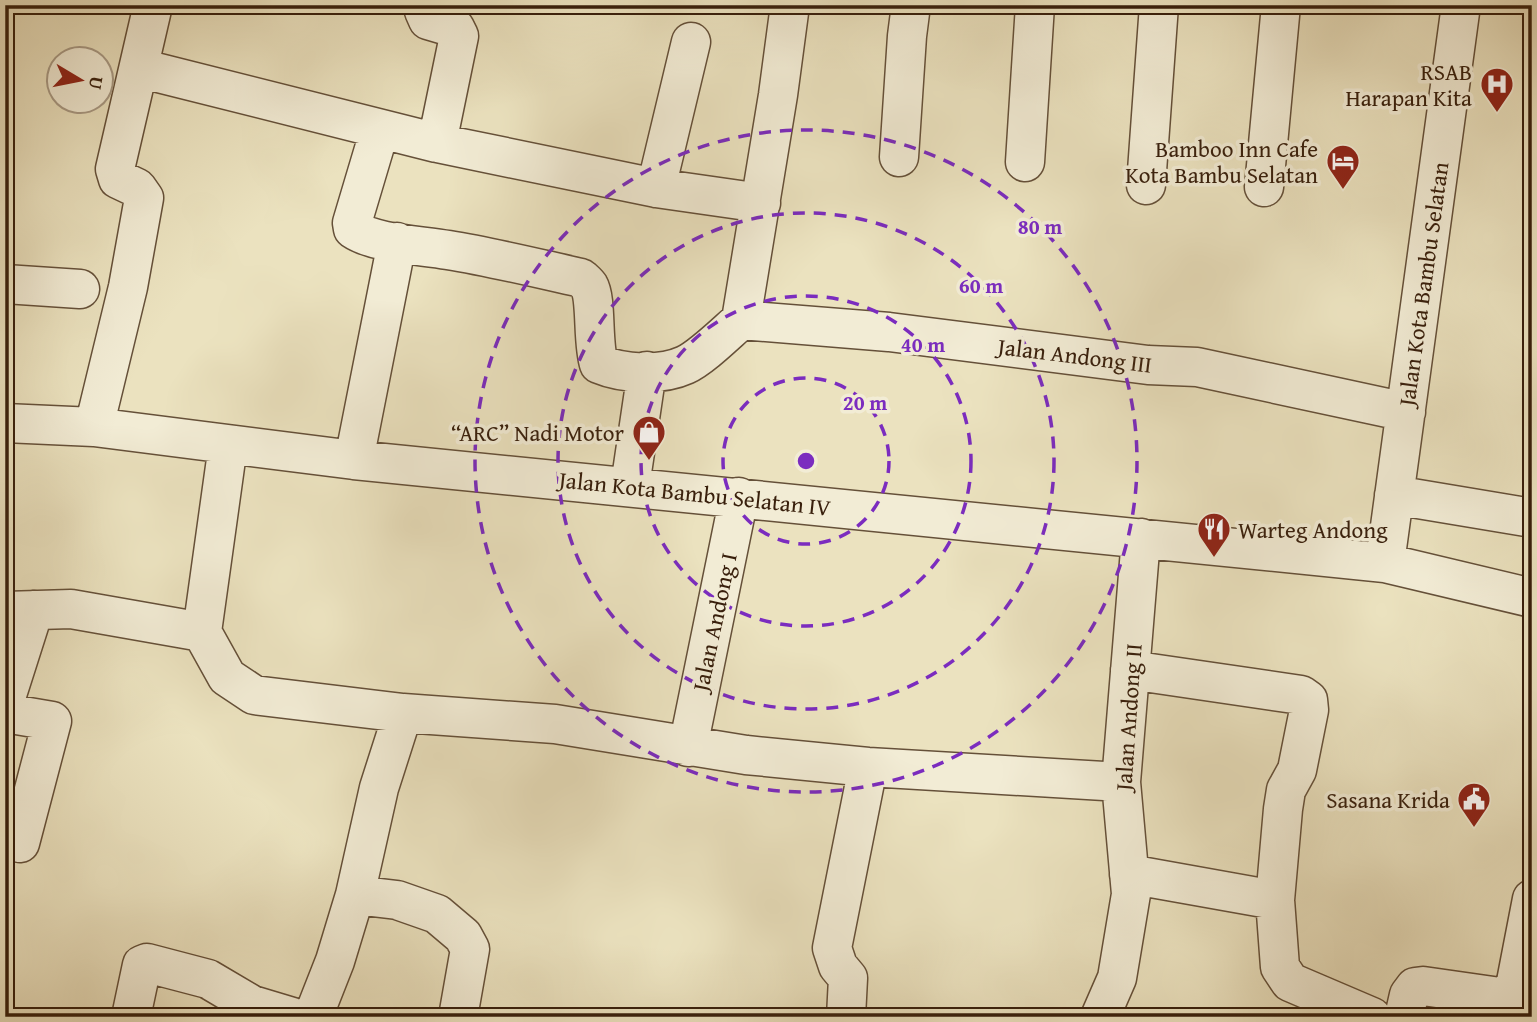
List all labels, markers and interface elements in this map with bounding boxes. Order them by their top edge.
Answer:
north arrow [46,46,116,116]
place label: RSAB Harapan Kita [1345,55,1472,114]
hospital icon: RSAB Harapan Kita [1478,65,1516,114]
text: U [82,74,112,92]
place label: Bamboo Inn Cafe Kota Bambu Selatan [1125,132,1318,191]
hotel icon: Bamboo Inn Cafe Kota Bambu Selatan [1324,142,1362,191]
street label: Jalan Kota Bambu Selatan [1389,160,1456,411]
text: 80 m [1018,211,1062,242]
text: 60 m [959,270,1003,301]
text: 40 m [901,329,945,360]
street label: Jalan Andong III [993,329,1154,381]
text: 20 m [843,387,887,418]
shop icon: “ARC” Nadi Motor [630,413,668,462]
place label: “ARC” Nadi Motor [451,416,625,449]
centre of rings [794,449,818,473]
street label: Jalan Kota Bambu Selatan IV [554,462,833,524]
restaurant icon: Warteg Andong [1195,510,1233,559]
place label: Warteg Andong [1238,513,1388,546]
street label: Jalan Andong I [683,550,745,697]
street label: Jalan Andong II [1106,642,1150,795]
public building icon: Sasana Krida [1455,780,1493,829]
place label: Sasana Krida [1326,783,1450,816]

